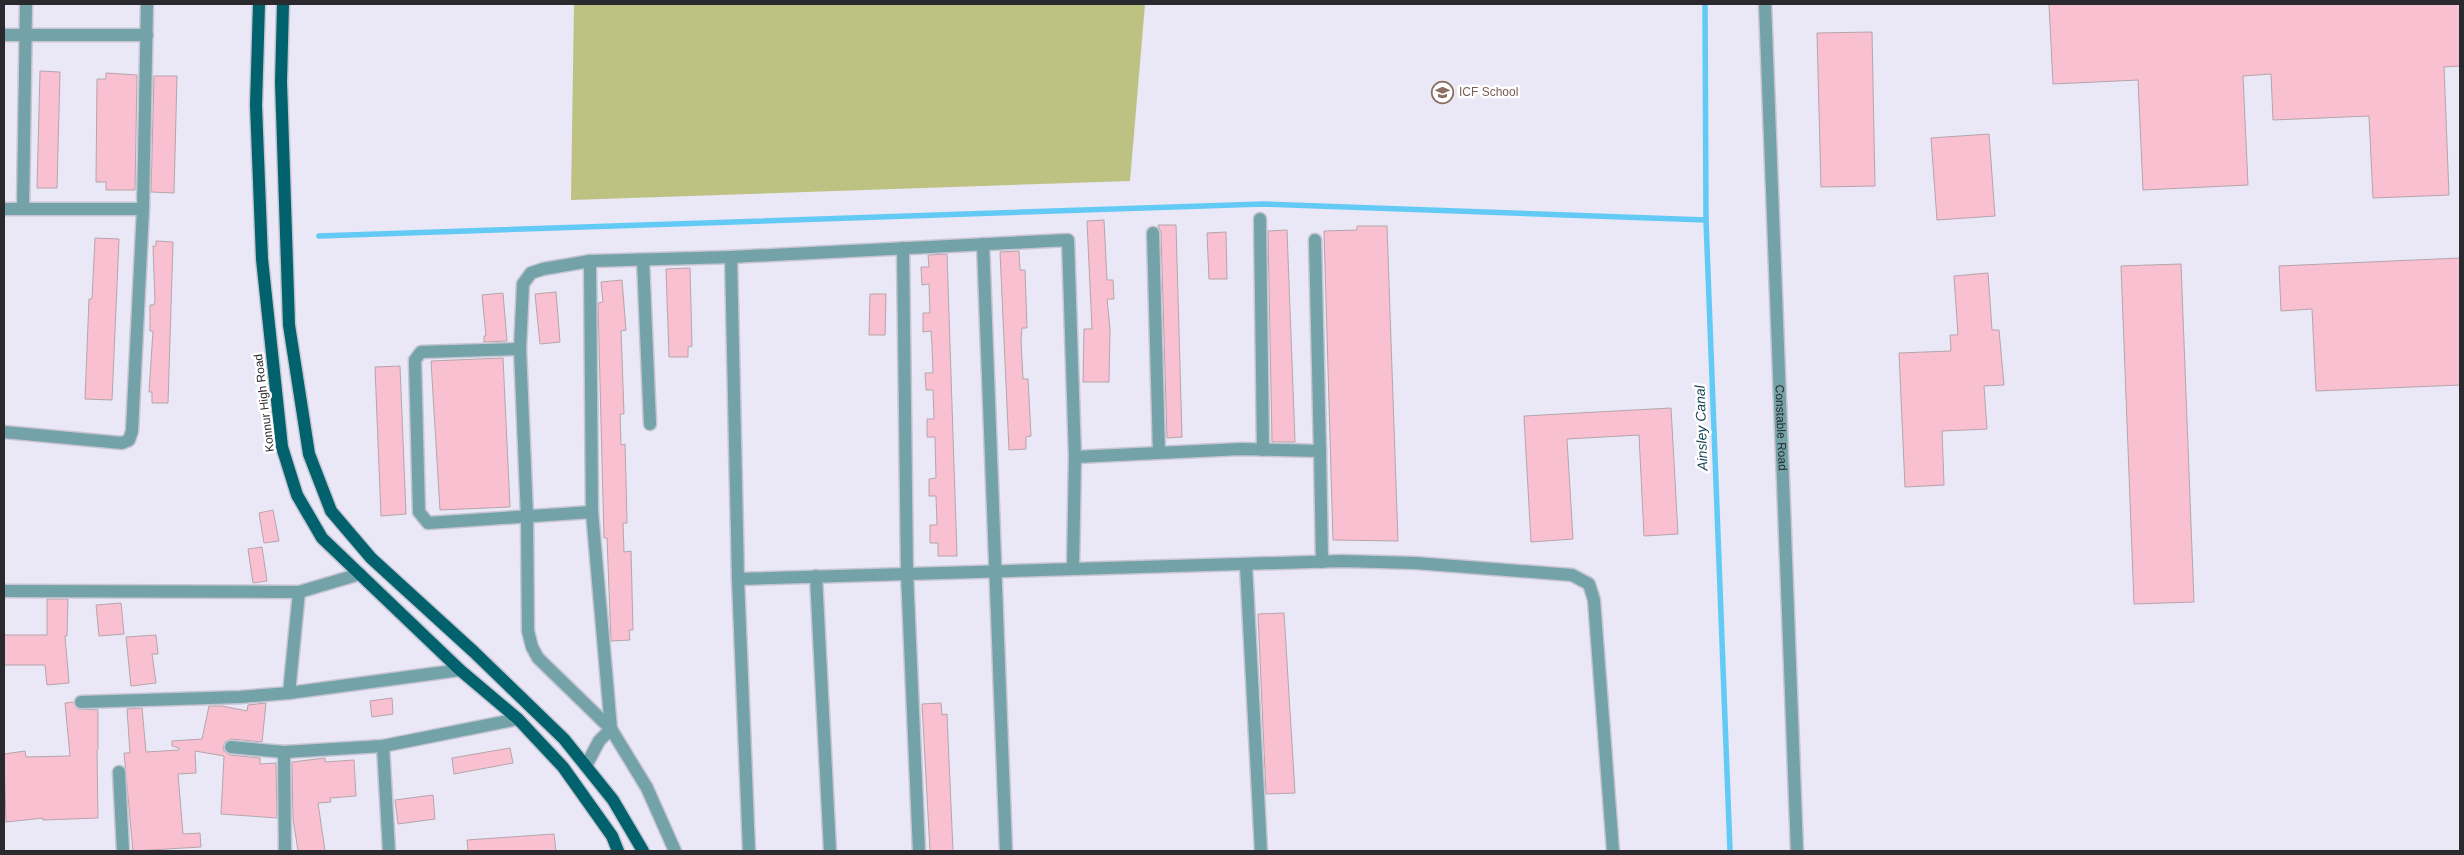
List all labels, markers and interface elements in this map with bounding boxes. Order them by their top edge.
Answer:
school or university icon: ICF School [1431,80,1455,104]
place label: ICF School [1459,85,1518,99]
street label: Konnur High Road [251,353,277,453]
water label: Ainsley Canal [1691,384,1711,472]
street label: Constable Road [1772,384,1790,471]

